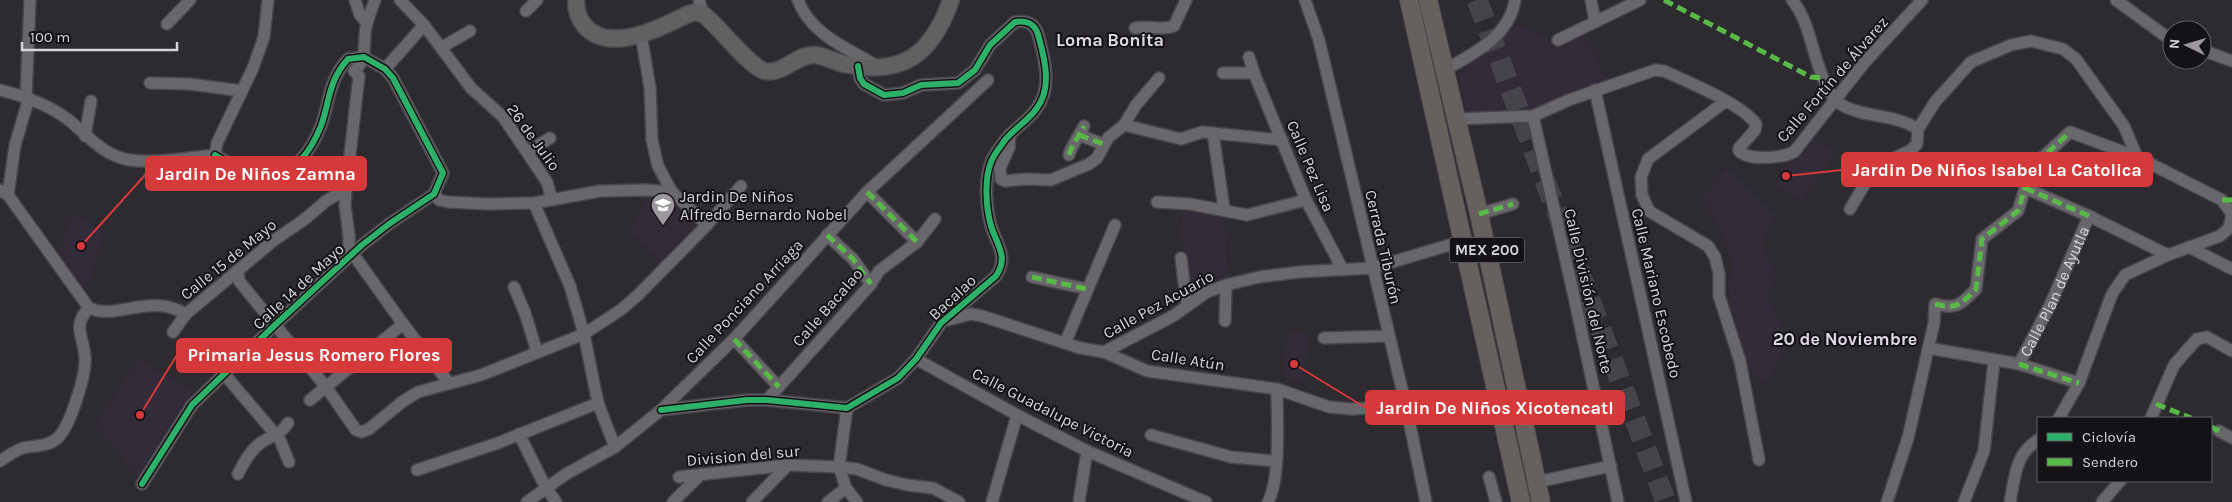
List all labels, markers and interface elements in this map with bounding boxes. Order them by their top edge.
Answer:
street label: Calle Fortín de Álvarez [1773,13,1892,146]
scale bar [22,20,178,52]
north arrow [2162,20,2212,70]
text: 100 m [30,28,70,46]
district label: Loma Bonita [1056,29,1164,51]
text: N [2166,38,2183,50]
street label: 26 de Julio [503,100,564,174]
street label: Calle Pez Lisa [1283,118,1338,215]
callout: Jardin De Niños Isabel La Catolica [1842,153,2152,186]
callout: Jardin De Niños Zamna [146,157,366,190]
text: Jardin De Niños Isabel La Catolica [1852,159,2142,181]
text: Jardin De Niños Zamna [156,163,356,185]
place label: Jardin De Niños Alfredo Bernardo Nobel [680,187,847,224]
street label: Cerrada Tiburón [1361,188,1406,306]
school or university icon: Jardin De Niños Alfredo Bernardo Nobel [650,192,676,226]
street label: Calle Mariano Escobedo [1628,206,1685,380]
street label: Calle División del Norte [1560,207,1617,375]
street label: Calle 15 de Mayo [177,215,280,304]
street label: Calle Plan de Ayutla [2016,223,2093,360]
street label: Calle Ponciano Arriaga [682,235,807,367]
road number: MEX 200 [1450,238,1524,262]
street label: Calle 14 de Mayo [249,239,348,333]
street label: Calle Bacalao [788,264,867,350]
street label: Calle Pez Acuario [1100,266,1217,343]
street label: Bacalao [925,271,980,324]
district label: 20 de Noviembre [1773,328,1917,350]
callout: Primaria Jesus Romero Flores [177,339,451,372]
text: Primaria Jesus Romero Flores [187,344,441,366]
street label: Calle Atún [1150,344,1226,375]
street label: Calle Guadalupe Victoria [969,363,1137,461]
callout: Jardin De Niños Xicotencatl [1366,391,1624,424]
text: Jardin De Niños Xicotencatl [1376,397,1614,419]
legend [2037,417,2212,482]
text: Ciclovía [2082,428,2136,446]
street label: Division del sur [686,441,801,470]
text: Sendero [2082,453,2138,471]

